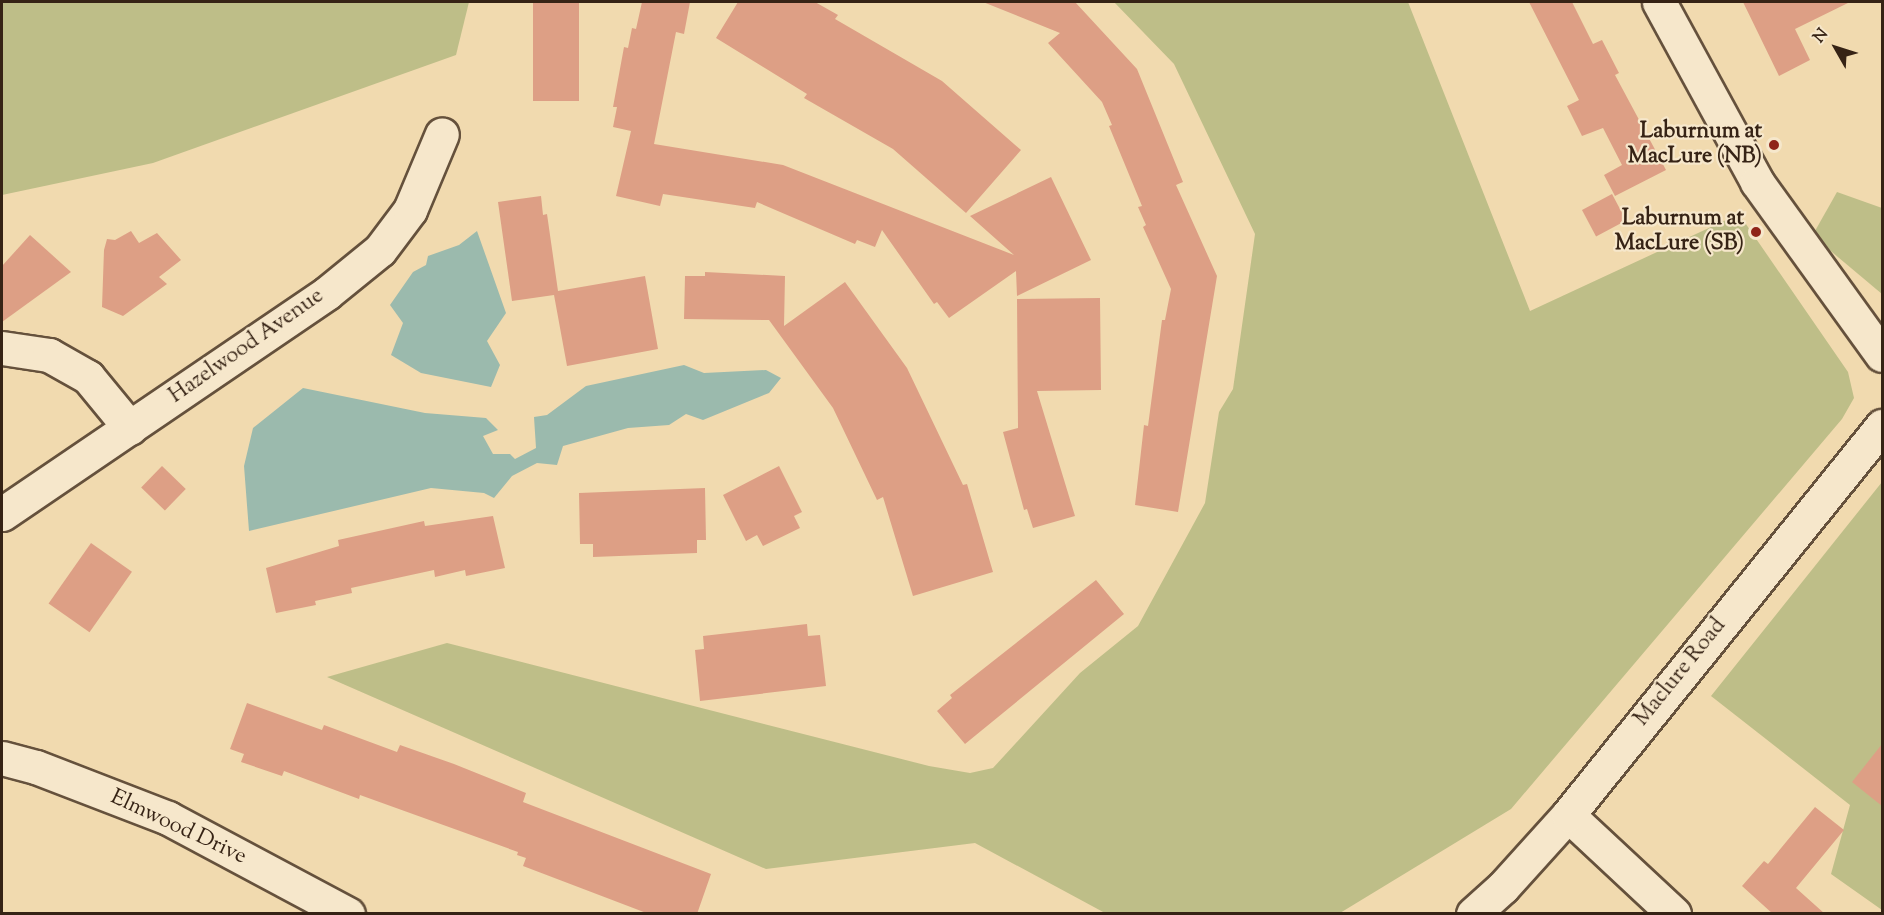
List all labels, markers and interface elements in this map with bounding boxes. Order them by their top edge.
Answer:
north arrow [1806,18,1866,78]
text: N [1809,24,1835,49]
place label: Laburnum at MacLure (NB) [1628,119,1762,170]
marker: Laburnum at MacLure (NB) [1767,138,1781,152]
place label: Laburnum at MacLure (SB) [1615,206,1744,258]
marker: Laburnum at MacLure (SB) [1749,225,1763,239]
street label: Hazelwood Avenue [165,284,329,410]
street label: Maclure Road [1629,614,1733,732]
street label: Elmwood Drive [106,785,250,871]

